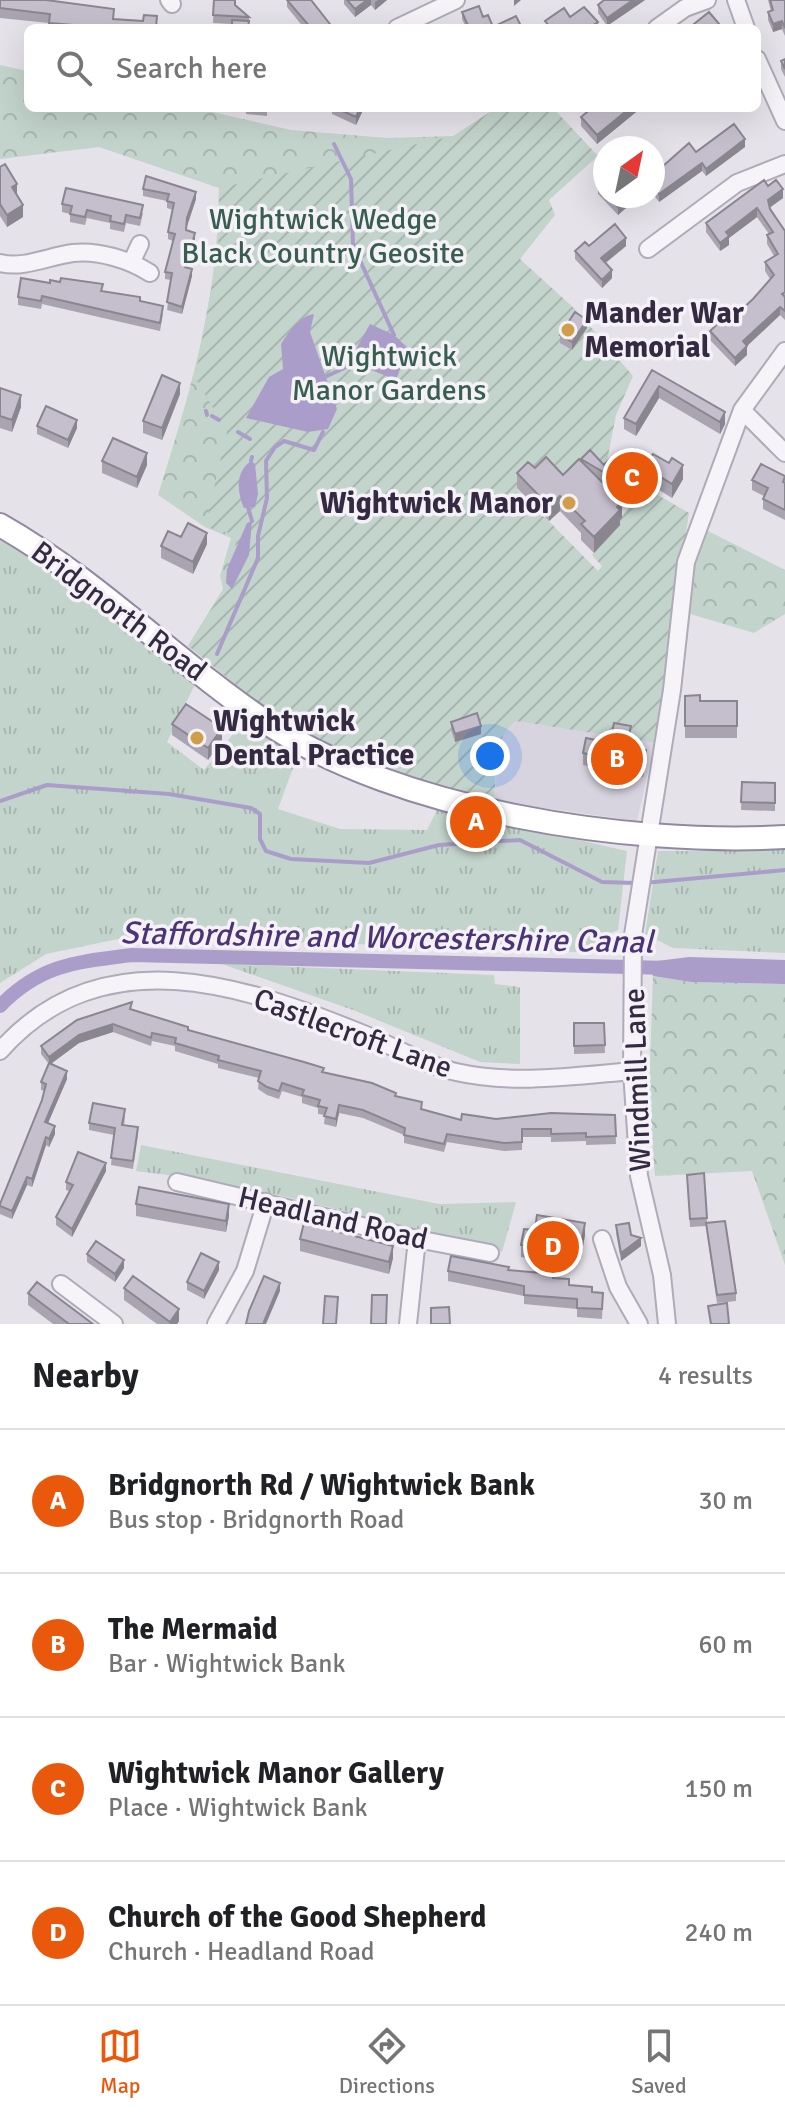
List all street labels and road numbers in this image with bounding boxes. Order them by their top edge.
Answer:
street label: Bridgnorth Road [24,533,214,689]
street label: Castlecroft Lane [249,980,457,1086]
street label: Windmill Lane [616,988,659,1172]
street label: Headland Road [235,1179,431,1258]

